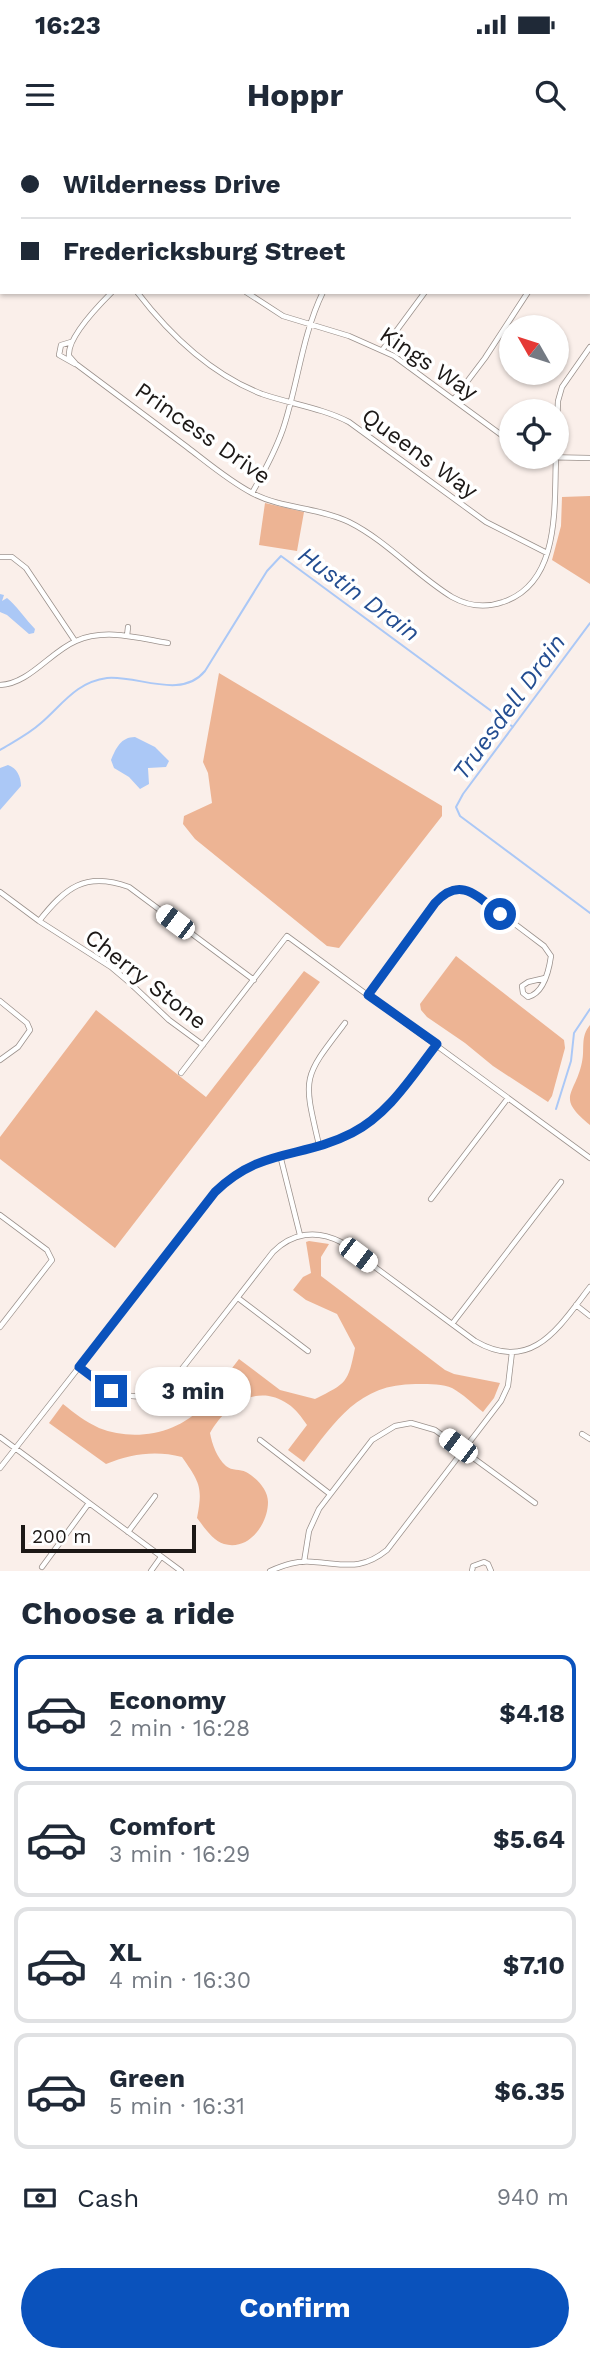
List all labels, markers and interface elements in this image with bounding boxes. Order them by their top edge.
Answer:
text: 16:23 [35,10,101,40]
icon: menu [21,76,59,114]
text: Hoppr [247,76,343,114]
icon: search [531,76,569,114]
text: Wilderness Drive [63,169,281,199]
text: Fredericksburg Street [63,236,345,266]
north arrow [499,315,569,385]
map controls [499,315,569,469]
street label: Kings Way [375,321,483,406]
street label: Princess Drive [130,377,276,490]
button: locate [499,399,569,469]
street label: Queens Way [356,402,483,505]
water label: Hustin Drain [293,541,425,647]
water label: Truesdell Drain [447,629,571,785]
route start [484,898,516,930]
car [152,901,199,943]
street label: Cherry Stone [80,924,212,1035]
car [335,1234,382,1276]
callout: 3 min [136,1366,251,1416]
route end [95,1375,127,1407]
text: 3 min [162,1378,224,1405]
car [435,1425,482,1467]
scale bar [21,1522,196,1554]
text: 200 m [32,1525,91,1548]
text: Choose a ride [21,1594,235,1632]
icon: car [25,1682,88,1745]
text: Economy [109,1685,226,1715]
text: $4.18 [499,1698,565,1728]
text: 2 min · 16:28 [109,1715,250,1742]
icon: car [25,1808,88,1871]
text: Comfort [109,1811,215,1841]
text: $5.64 [493,1824,565,1854]
text: 3 min · 16:29 [109,1841,250,1868]
icon: car [25,1934,88,1997]
text: XL [109,1937,142,1967]
text: $7.10 [503,1950,565,1980]
text: 4 min · 16:30 [109,1967,251,1994]
icon: car [25,2060,88,2123]
text: Green [109,2063,185,2093]
text: $6.35 [494,2076,565,2106]
text: 5 min · 16:31 [109,2093,245,2120]
icon: cash [21,2179,59,2217]
text: Cash [77,2183,139,2213]
text: 940 m [497,2184,569,2211]
button: Confirm [21,2268,569,2348]

